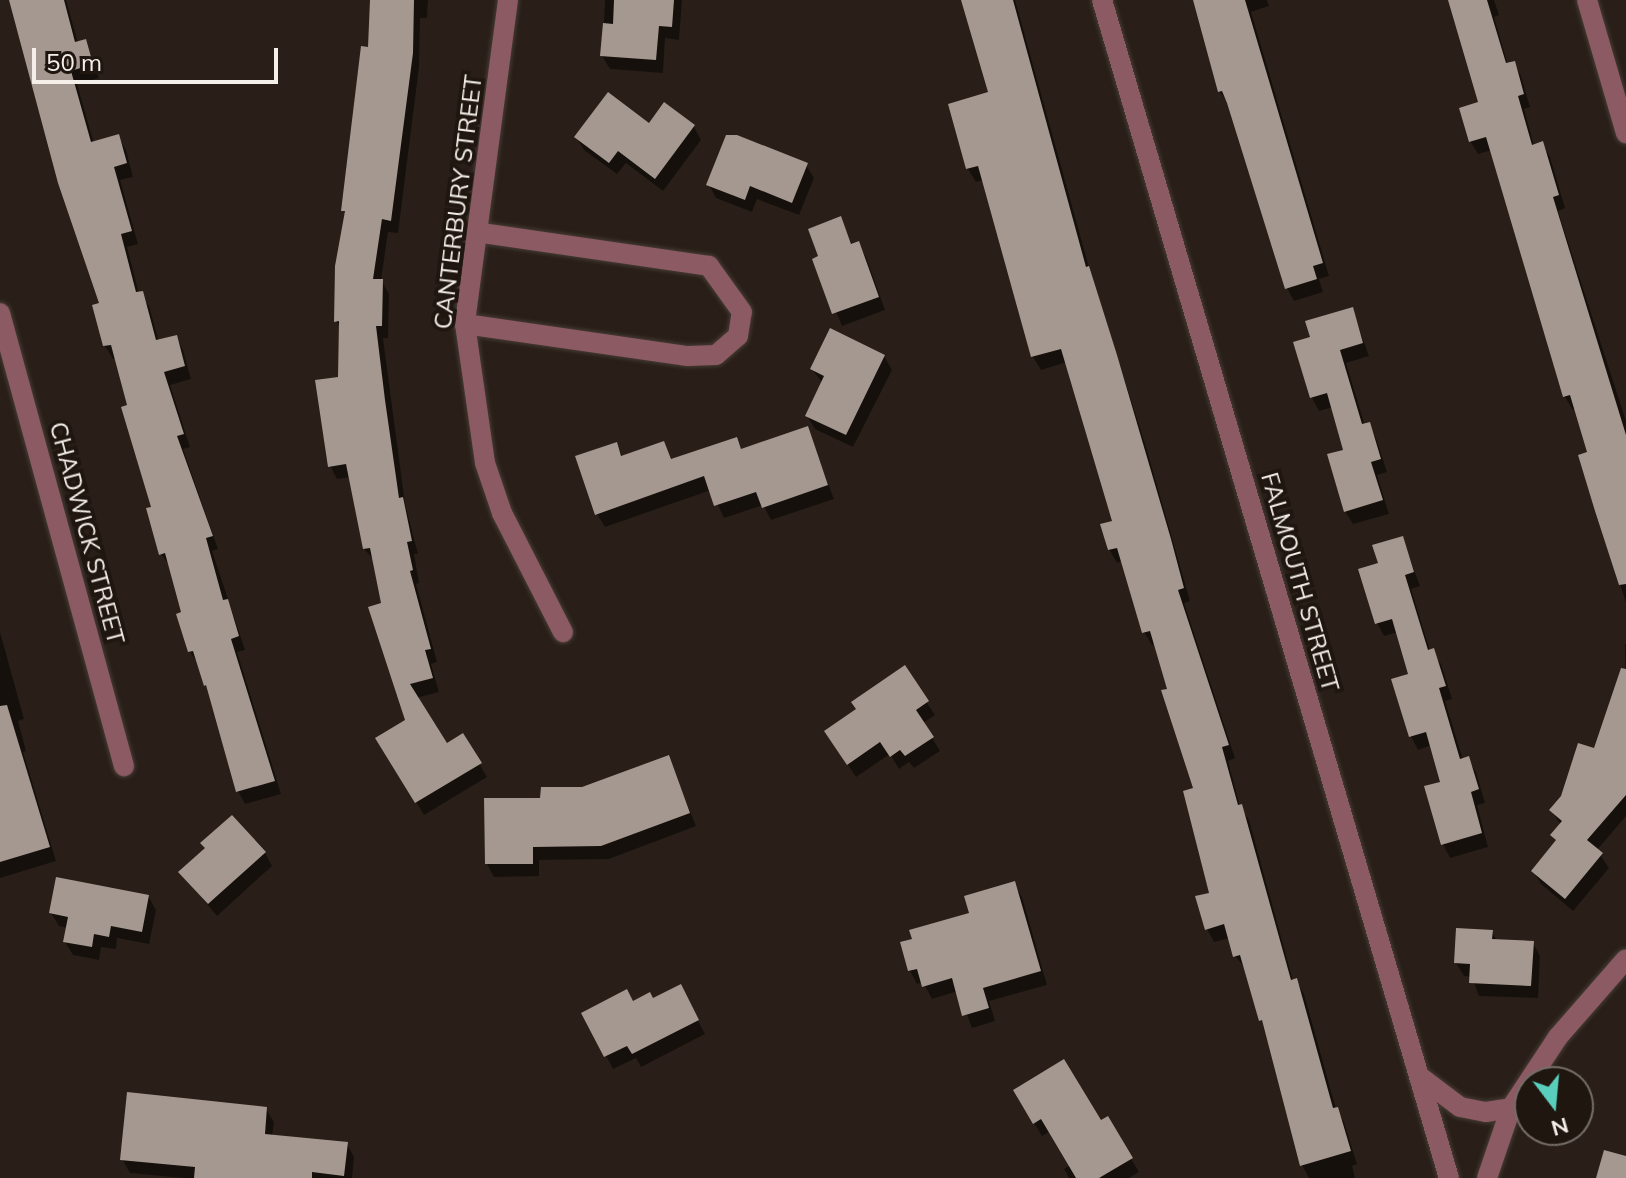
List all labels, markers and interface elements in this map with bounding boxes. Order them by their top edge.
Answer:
scale bar [36,32,282,82]
text: 50 m [46,47,102,77]
street label: CANTERBURY STREET [428,73,488,331]
street label: CHADWICK STREET [43,419,131,647]
street label: FALMOUTH STREET [1255,469,1345,695]
north arrow [1514,1066,1594,1146]
text: N [1548,1111,1572,1143]

